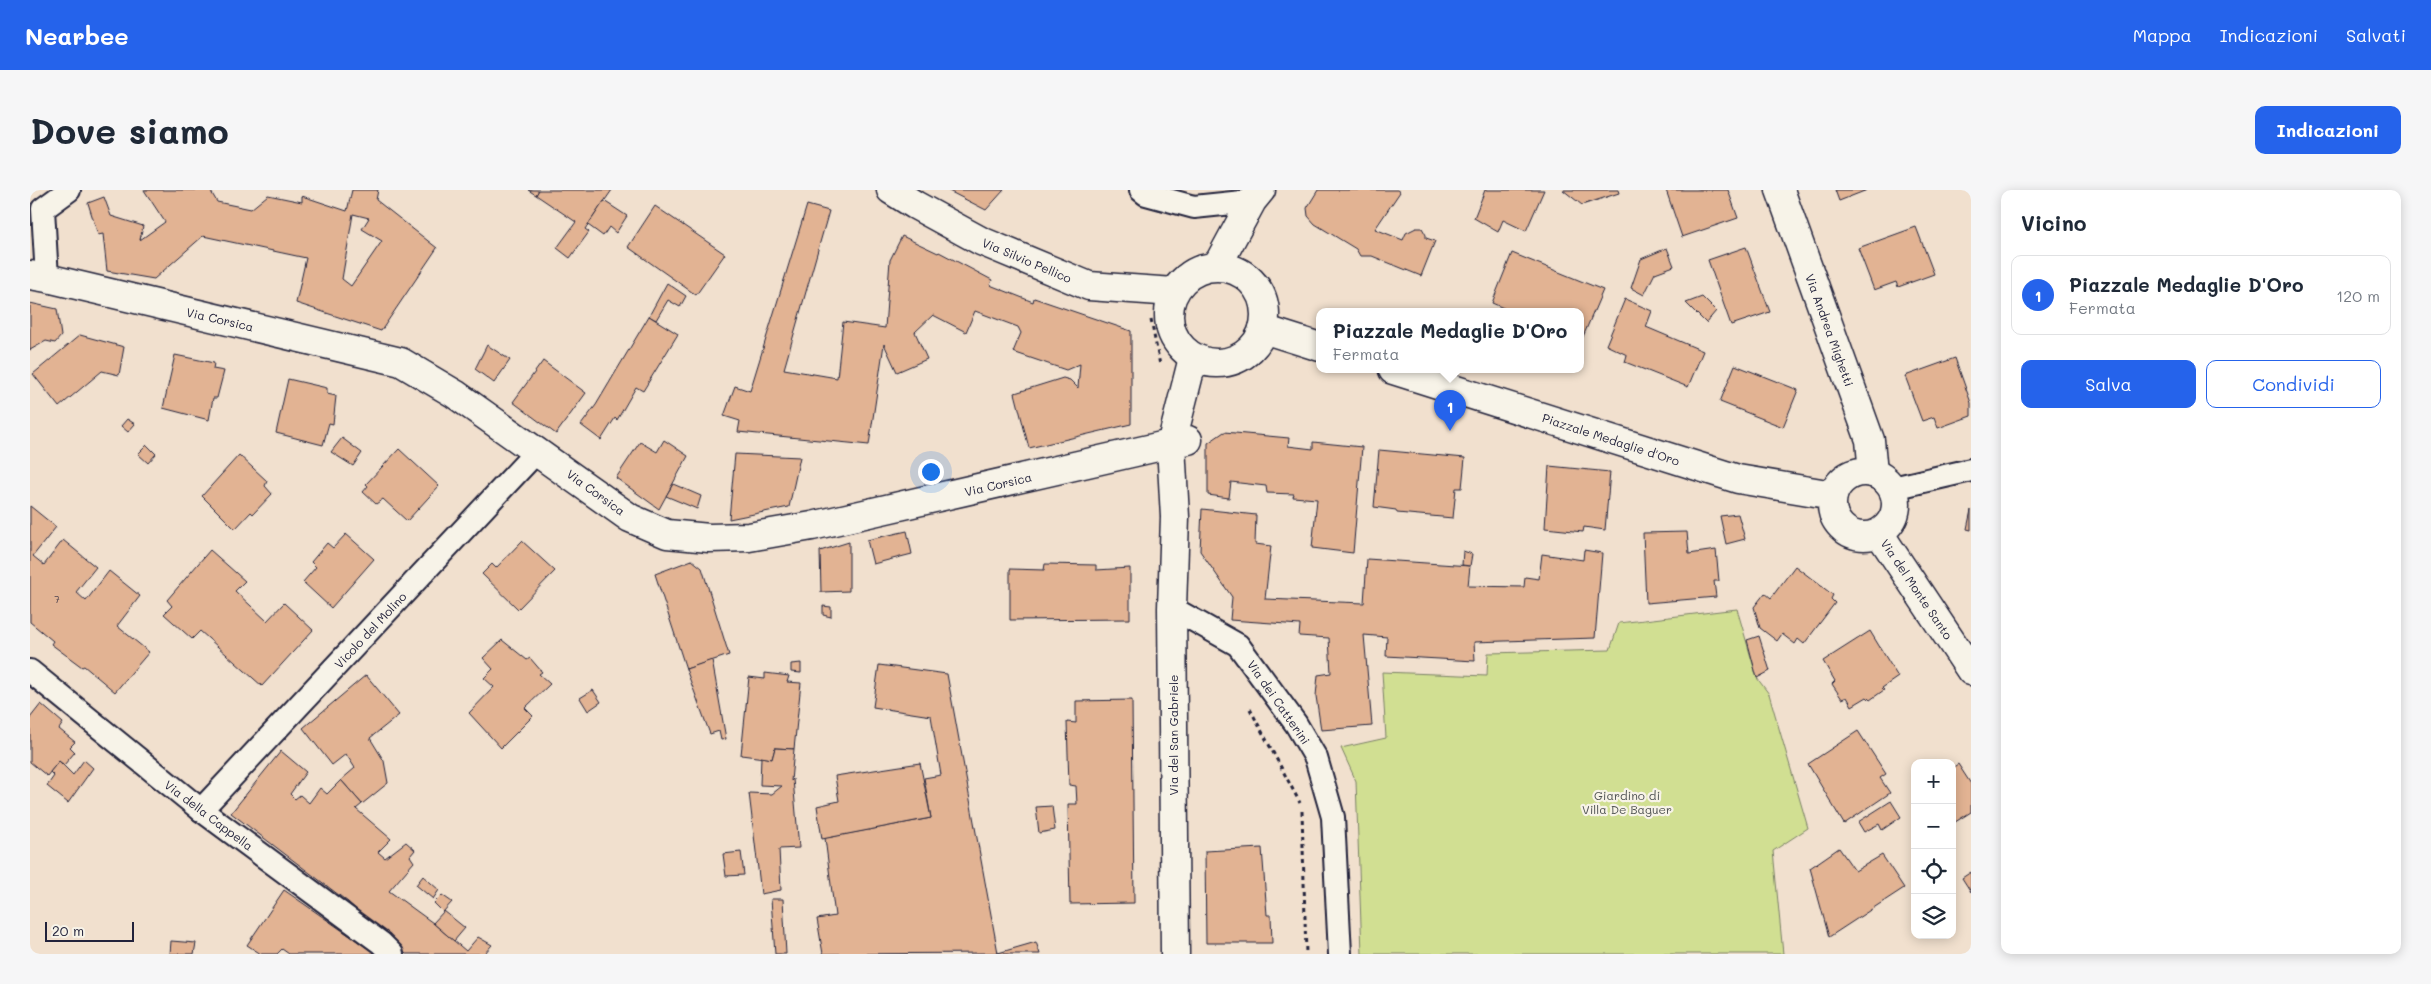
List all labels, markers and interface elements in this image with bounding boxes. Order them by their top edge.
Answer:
text: Nearbee [25,20,129,51]
text: Mappa [2133,23,2192,47]
text: Indicazioni [2220,23,2318,47]
text: Salvati [2346,23,2406,47]
button: Indicazioni [2255,106,2401,154]
text: Dove siamo [30,107,229,153]
text: Vicino [2021,209,2086,236]
street label: Via Silvio Pellico [980,234,1074,286]
street label: Via Andrea Mighetti [1802,272,1858,388]
text: Piazzale Medaglie D'Oro [2069,272,2303,297]
text: 1 [2034,285,2042,306]
text: 120 m [2336,285,2380,306]
text: Fermata [2069,297,2136,318]
street label: Via Corsica [185,304,255,334]
popup [1316,308,1584,373]
text: Piazzale Medaglie D'Oro [1333,318,1567,343]
text: Fermata [1333,343,1399,364]
button: Salva [2021,360,2196,408]
button: Condividi [2206,360,2381,408]
pin: 1 [1434,390,1466,431]
street label: Piazzale Medaglie d'Oro [1540,409,1682,469]
your location [918,459,944,485]
street label: Via Corsica [564,465,628,519]
street label: Via Corsica [963,469,1033,499]
street label: Via del Monte Santo [1877,536,1957,642]
street label: Vicolo del Molino [331,589,409,671]
house number: 7 [54,592,60,606]
street label: Via dei Catterini [1244,657,1314,747]
street label: Via del San Gabriele [1165,675,1181,795]
map controls [1911,759,1956,939]
button: + [1911,759,1956,804]
street label: Via della Cappella [162,776,256,854]
park label: Giardino di Villa De Baguer [1582,787,1672,817]
button: − [1911,804,1956,849]
button: locate [1911,849,1956,894]
button: layers [1911,894,1956,939]
scale bar [45,919,134,942]
text: 20 m [52,921,84,940]

